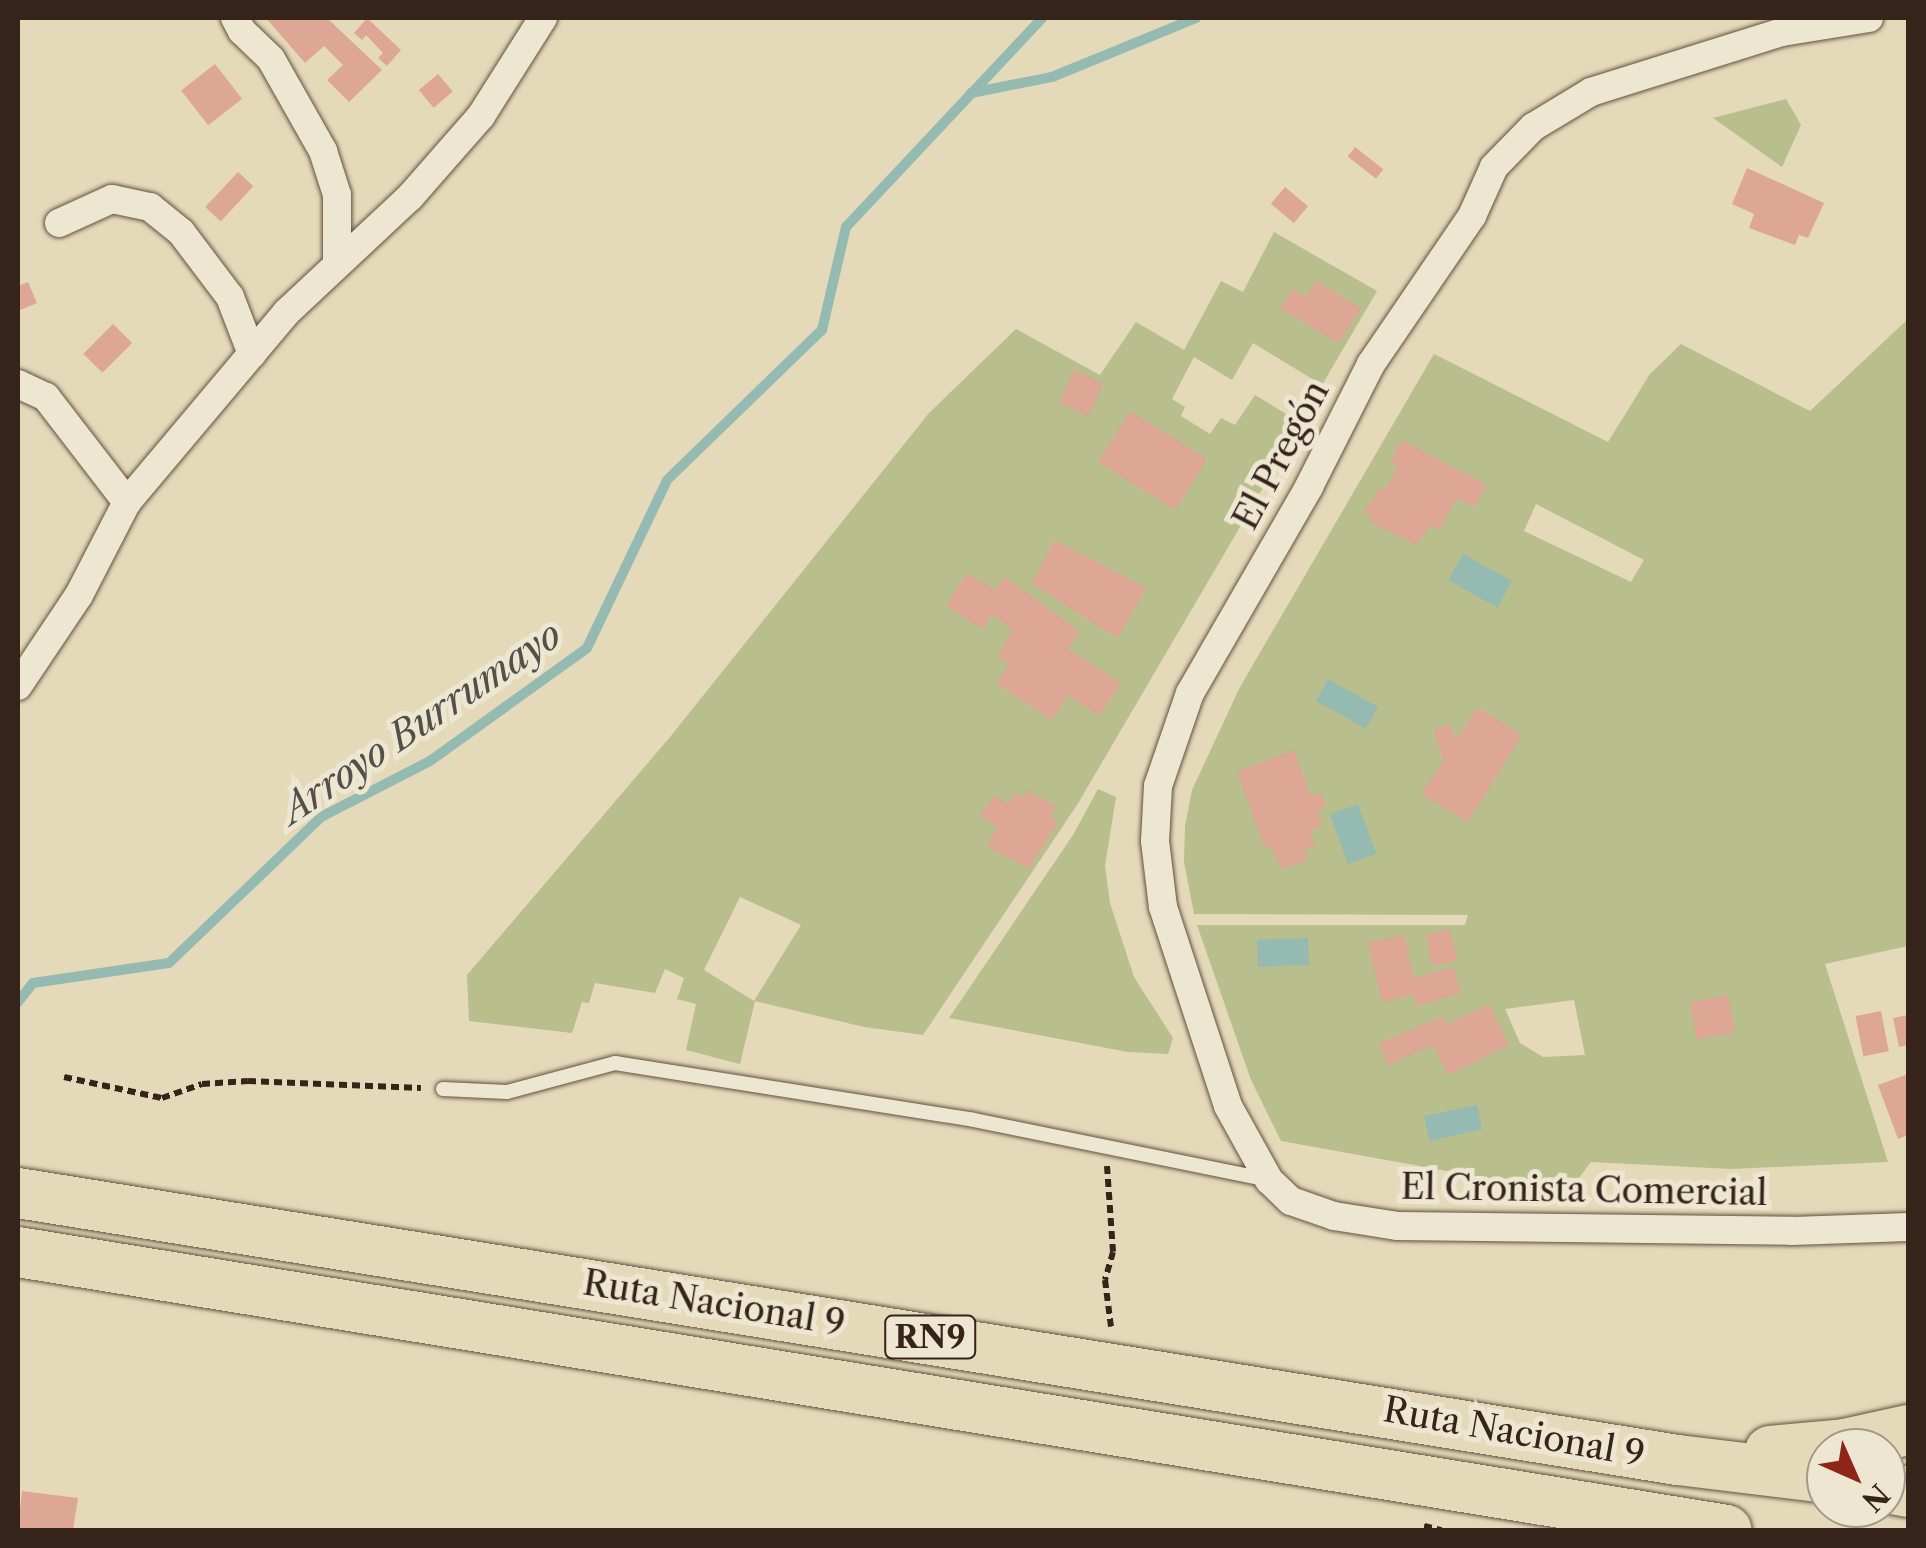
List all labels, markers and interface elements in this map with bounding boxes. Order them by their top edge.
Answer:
street label: El Pregón [1224,373,1338,537]
water label: Arroyo Burrumayo [272,611,570,833]
street label: El Cronista Comercial [1400,1166,1768,1214]
street label: Ruta Nacional 9 [580,1262,848,1344]
road number: RN9 [882,1310,978,1364]
street label: Ruta Nacional 9 [1380,1388,1648,1476]
north arrow [1806,1428,1906,1528]
text: N [1855,1477,1896,1518]

